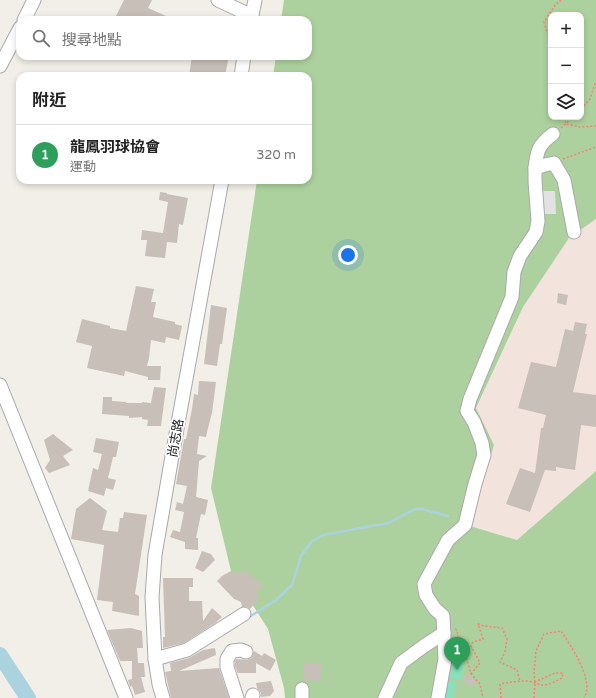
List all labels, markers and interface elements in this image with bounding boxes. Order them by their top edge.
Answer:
map controls [548,12,584,120]
button: + [548,12,584,48]
search box [16,16,312,60]
icon: search [30,27,52,49]
text: 搜尋地點 [62,31,122,49]
button: − [548,48,584,84]
button: layers [548,84,584,120]
text: 附近 [32,90,66,111]
text: 龍鳳羽球協會 [70,138,160,156]
text: 1 [41,147,49,163]
text: 320 m [256,147,296,163]
text: 運動 [70,159,96,175]
your location [338,245,358,265]
street label: 尚志路 [165,418,187,459]
pin: 1 [444,637,470,670]

